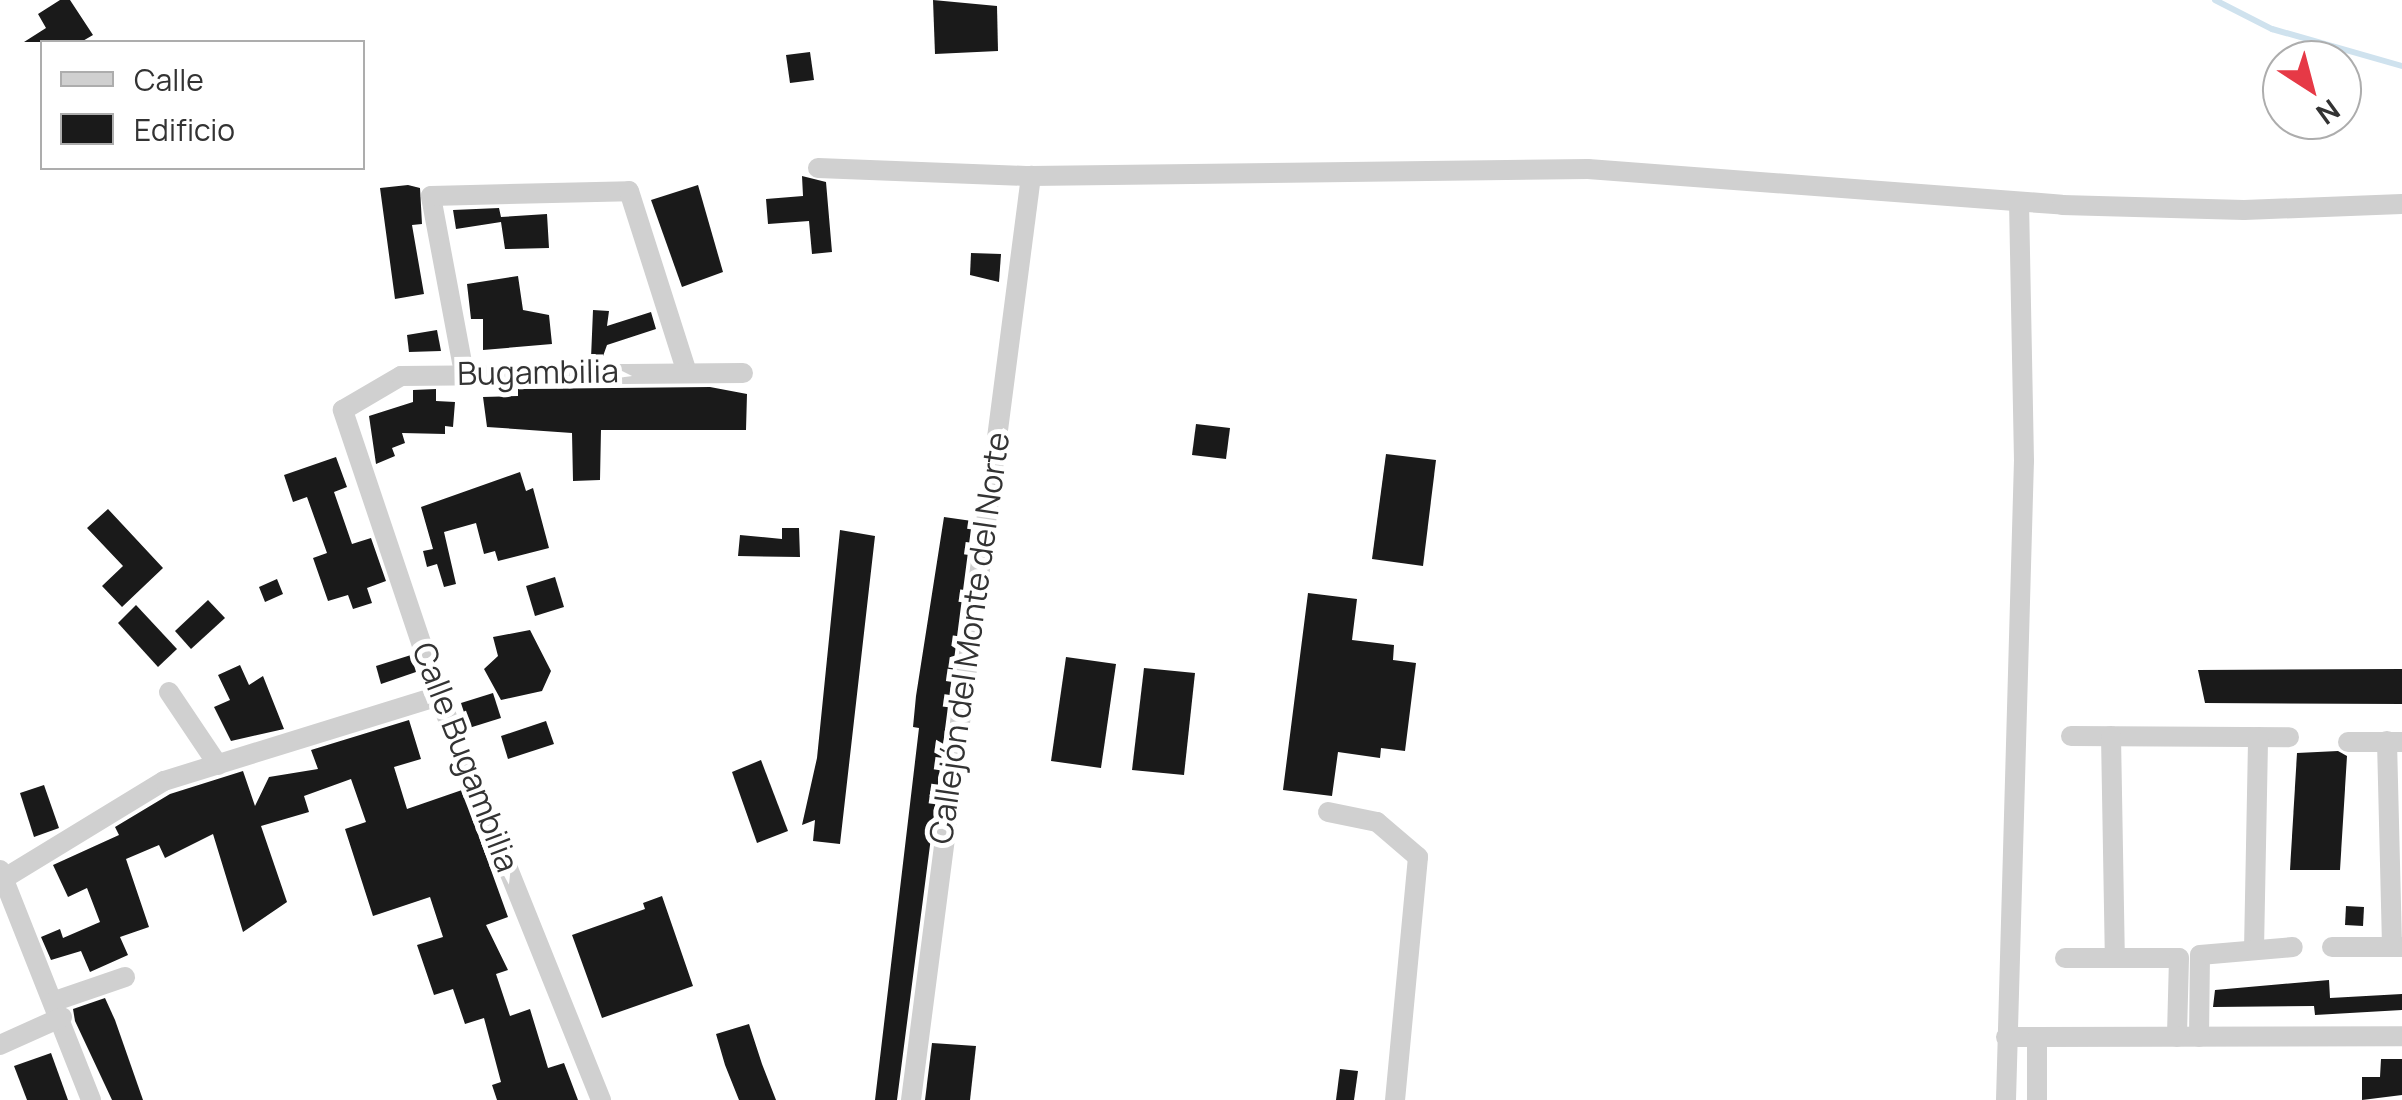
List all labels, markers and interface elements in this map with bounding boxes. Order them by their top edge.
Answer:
legend [40,40,365,170]
north arrow [2262,40,2362,140]
text: Calle [134,59,204,100]
text: N [2309,91,2348,134]
text: Edificio [134,109,235,150]
street label: Bugambilia [457,351,619,393]
street label: Callejón del Monte del Norte [921,430,1017,846]
street label: Calle Bugambilia [405,637,527,877]

